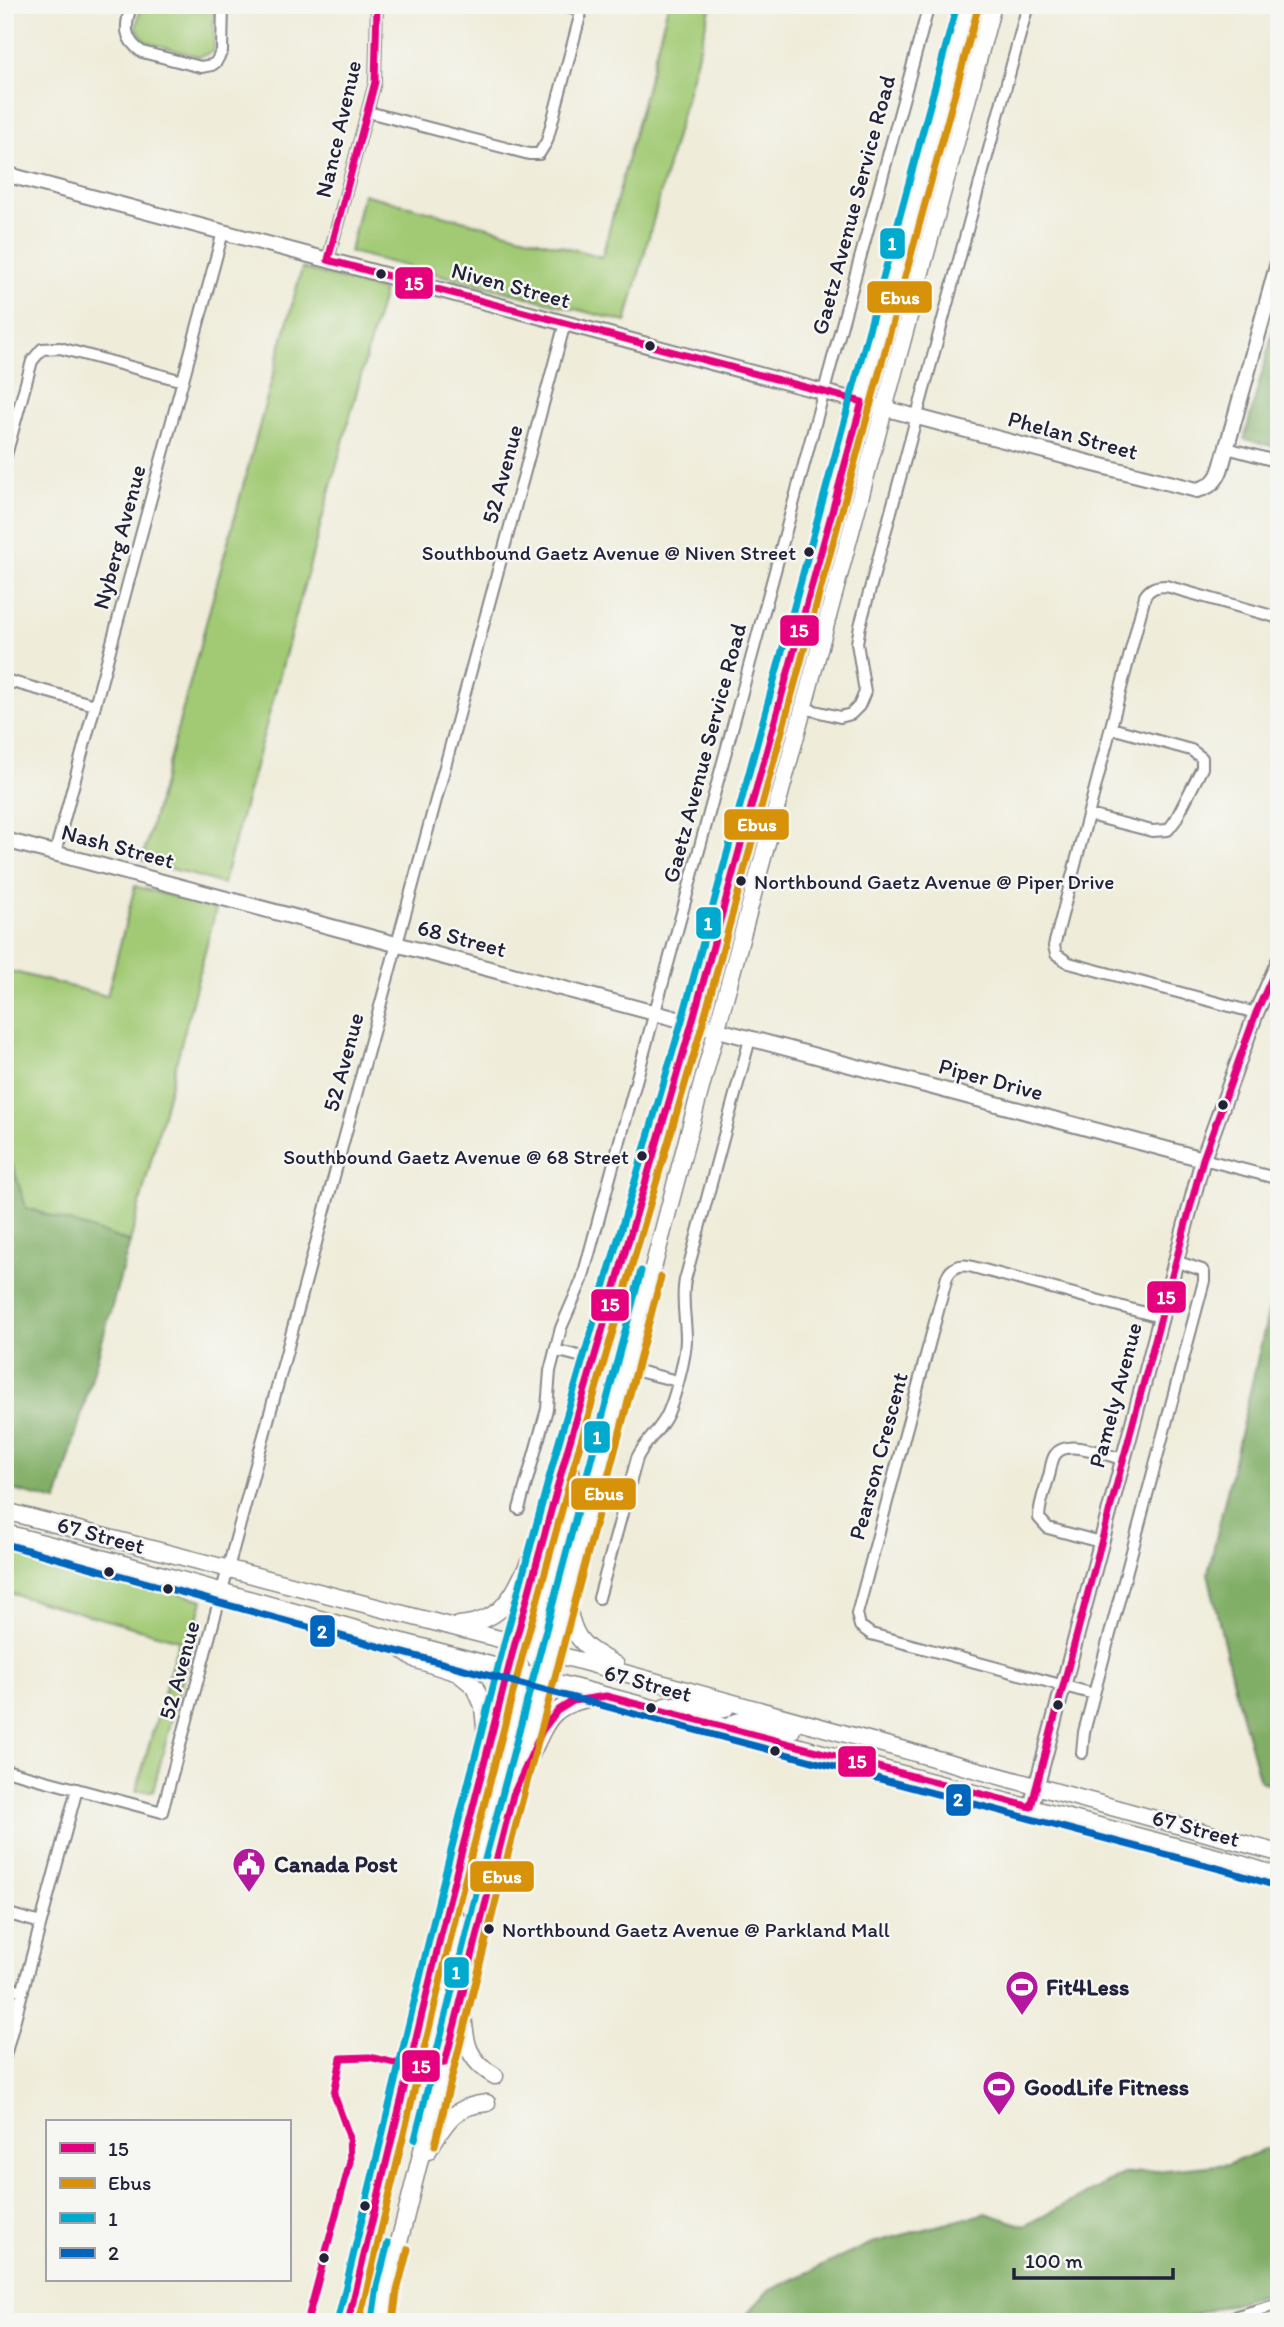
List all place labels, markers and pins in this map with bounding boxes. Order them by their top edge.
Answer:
unlabelled marker [374,267,388,281]
unlabelled marker [643,339,657,353]
place label: Southbound Gaetz Avenue @ Niven Street [422,540,796,565]
marker: Southbound Gaetz Avenue @ Niven Street [802,545,816,559]
place label: Northbound Gaetz Avenue @ Piper Drive [754,869,1114,894]
marker: Northbound Gaetz Avenue @ Piper Drive [734,874,748,888]
unlabelled marker [1216,1098,1230,1112]
place label: Southbound Gaetz Avenue @ 68 Street [283,1144,629,1169]
marker: Southbound Gaetz Avenue @ 68 Street [635,1149,649,1163]
unlabelled marker [102,1565,116,1579]
unlabelled marker [161,1582,175,1596]
unlabelled marker [1051,1698,1065,1712]
unlabelled marker [644,1701,658,1715]
unlabelled marker [768,1744,782,1758]
public building icon: Canada Post [230,1845,268,1894]
place label: Canada Post [274,1850,398,1878]
place label: Northbound Gaetz Avenue @ Parkland Mall [502,1917,890,1942]
marker: Northbound Gaetz Avenue @ Parkland Mall [482,1922,496,1936]
sports icon: Fit4Less [1003,1968,1041,2017]
place label: Fit4Less [1046,1973,1129,2001]
sports icon: GoodLife Fitness [980,2068,1018,2117]
place label: GoodLife Fitness [1024,2073,1189,2101]
unlabelled marker [358,2199,372,2213]
unlabelled marker [317,2251,331,2265]

